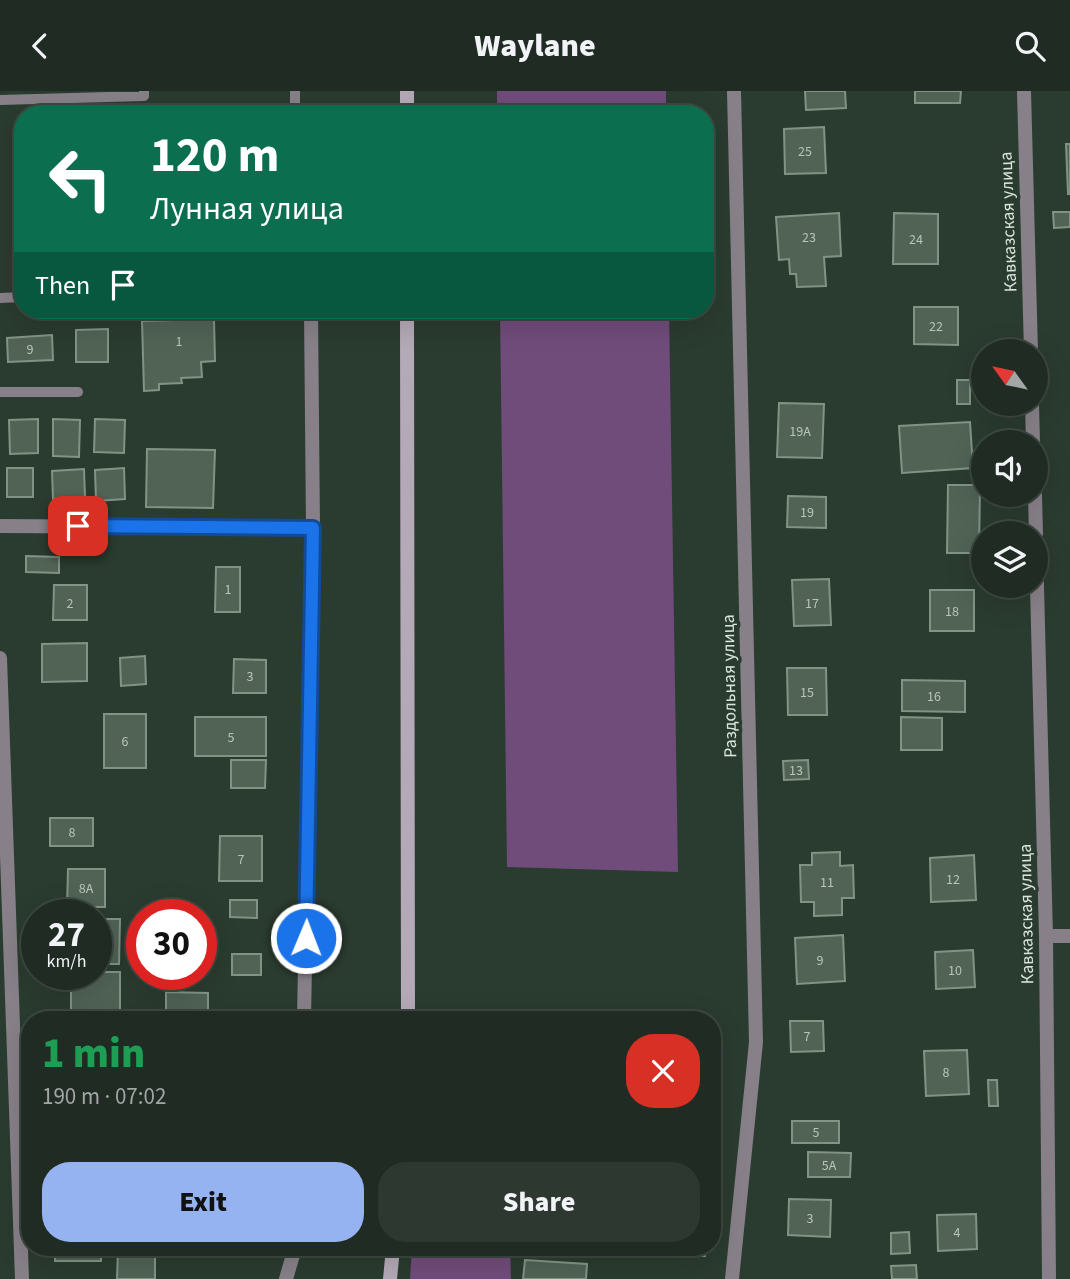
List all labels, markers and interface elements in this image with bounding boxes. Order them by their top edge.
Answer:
text: Waylane [474,23,596,69]
icon: back [21,27,59,65]
icon: search [1011,27,1049,65]
text: 120 m [150,121,279,191]
icon: left [35,133,126,224]
house number: 25 [798,142,812,162]
street label: Кавказская улица [994,151,1023,293]
text: Лунная улица [150,186,344,232]
house number: 23 [802,228,816,248]
house number: 24 [909,230,923,250]
icon: arrive [104,266,142,304]
text: Then [35,267,90,304]
house number: 22 [929,317,943,337]
house number: 1 [176,332,183,352]
north arrow [971,339,1048,417]
map controls [971,339,1048,598]
house number: 9 [27,340,34,360]
house number: 19А [789,422,811,442]
button: sound [971,430,1048,507]
pin [48,496,108,556]
house number: 19 [800,503,814,523]
icon: arrive [59,507,97,545]
button: layers [971,521,1048,598]
house number: 1 [225,580,232,600]
house number: 2 [67,594,74,614]
house number: 17 [805,594,819,614]
house number: 18 [945,602,959,622]
street label: Раздольная улица [716,614,743,758]
house number: 3 [247,667,254,687]
house number: 15 [800,683,814,703]
house number: 16 [927,687,941,707]
house number: 5 [228,728,235,748]
house number: 6 [122,732,129,752]
house number: 13 [789,761,803,781]
house number: 8 [69,823,76,843]
street label: Кавказская улица [1013,843,1040,985]
house number: 7 [238,850,245,870]
house number: 12 [946,870,960,890]
house number: 11 [820,873,834,893]
house number: 8А [79,879,94,899]
speed limit sign: 30 [126,899,217,990]
position arrow [269,901,343,975]
text: 27 [48,910,85,960]
text: km/h [47,949,86,974]
house number: 9 [817,951,824,971]
house number: 10 [948,961,962,981]
text: 1 min [42,1024,145,1084]
house number: 7 [804,1027,811,1047]
button: close [626,1034,700,1108]
house number: 8 [943,1063,950,1083]
text: 190 m · 07:02 [42,1080,166,1113]
house number: 5 [813,1123,820,1143]
house number: 5А [822,1156,837,1176]
button: Exit [42,1162,364,1242]
button: Share [378,1162,700,1242]
house number: 3 [807,1209,814,1229]
house number: 4 [954,1223,961,1243]

